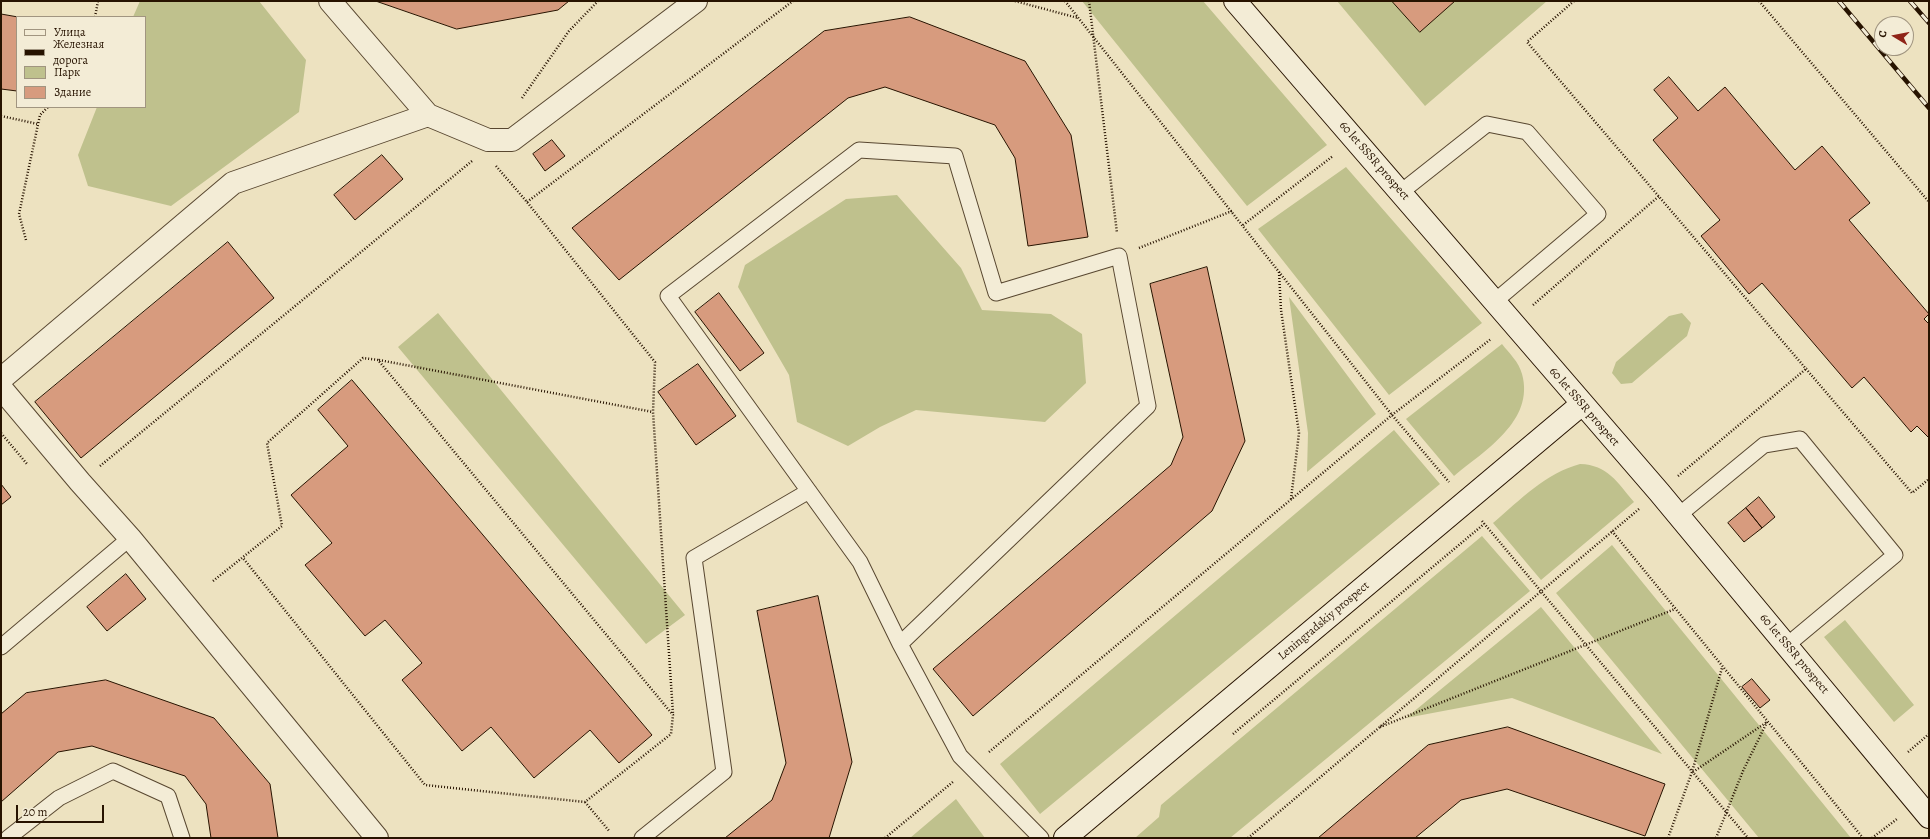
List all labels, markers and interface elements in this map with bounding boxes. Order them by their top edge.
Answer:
legend [16,16,146,108]
north arrow [1874,16,1914,56]
text: Улица [54,24,85,40]
text: С [1875,29,1891,39]
text: Железная дорога [53,36,104,68]
text: Парк [54,64,80,80]
text: Здание [54,84,91,100]
street label: 60 let SSSR prospect [1336,118,1412,204]
street label: 60 let SSSR prospect [1546,364,1622,450]
street label: Leningradskiy prospect [1275,579,1373,663]
street label: 60 let SSSR prospect [1756,611,1832,697]
scale bar [18,797,106,823]
text: 20 m [23,804,47,820]

